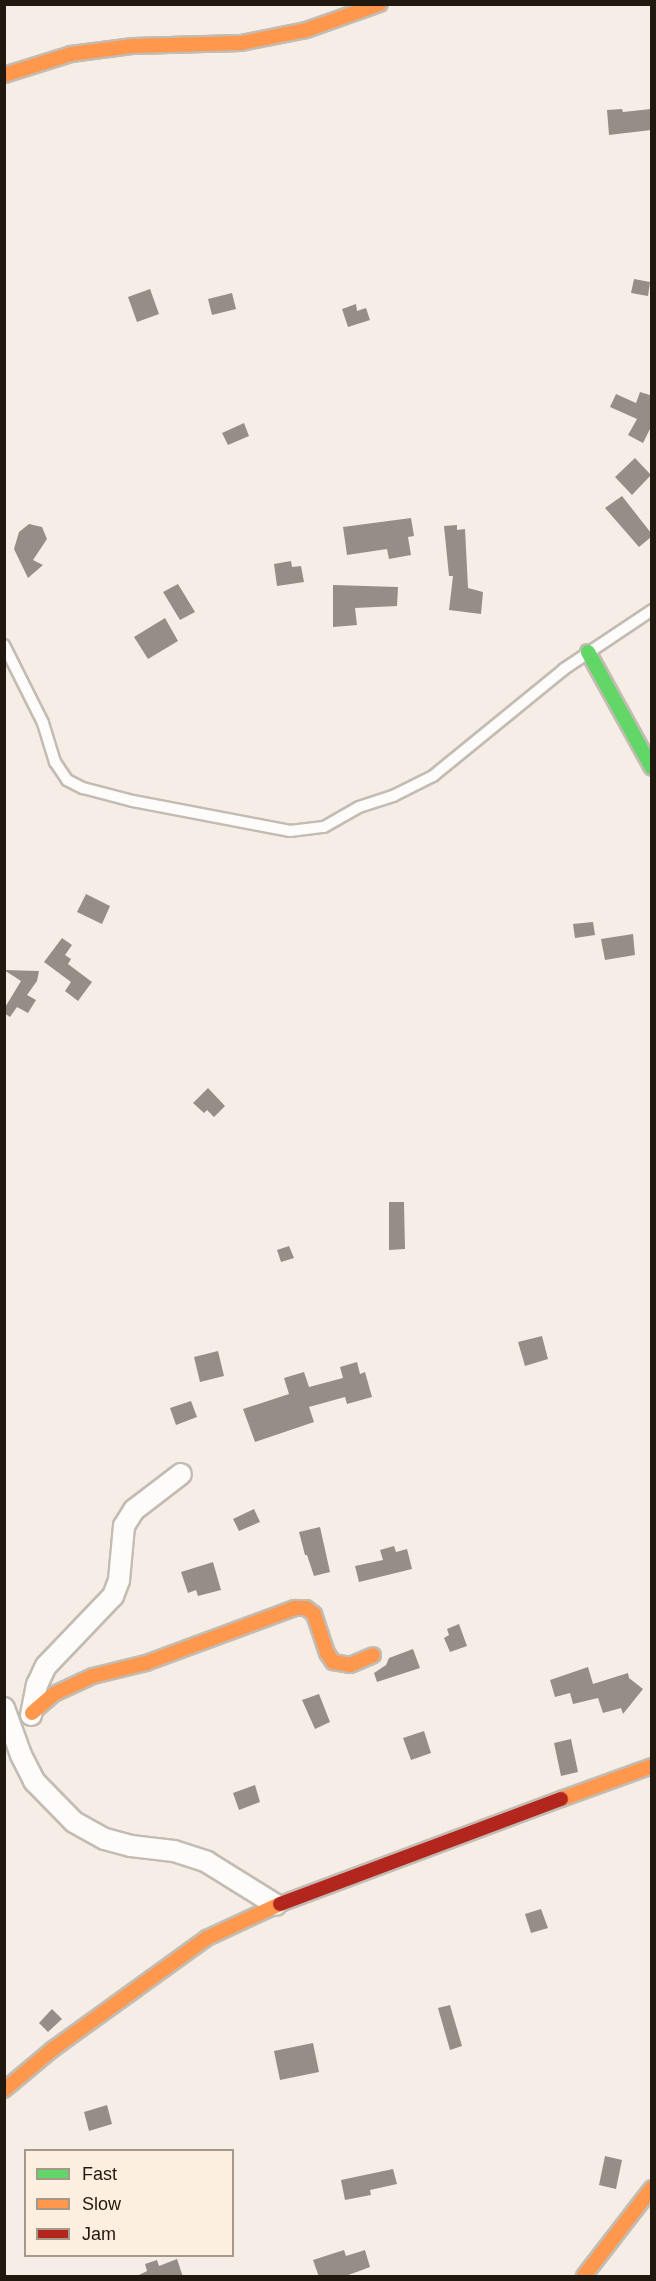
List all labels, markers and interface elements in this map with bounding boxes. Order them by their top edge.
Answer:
legend [24,2149,234,2257]
text: Fast [82,2164,117,2184]
text: Slow [82,2194,121,2214]
text: Jam [82,2224,116,2244]

